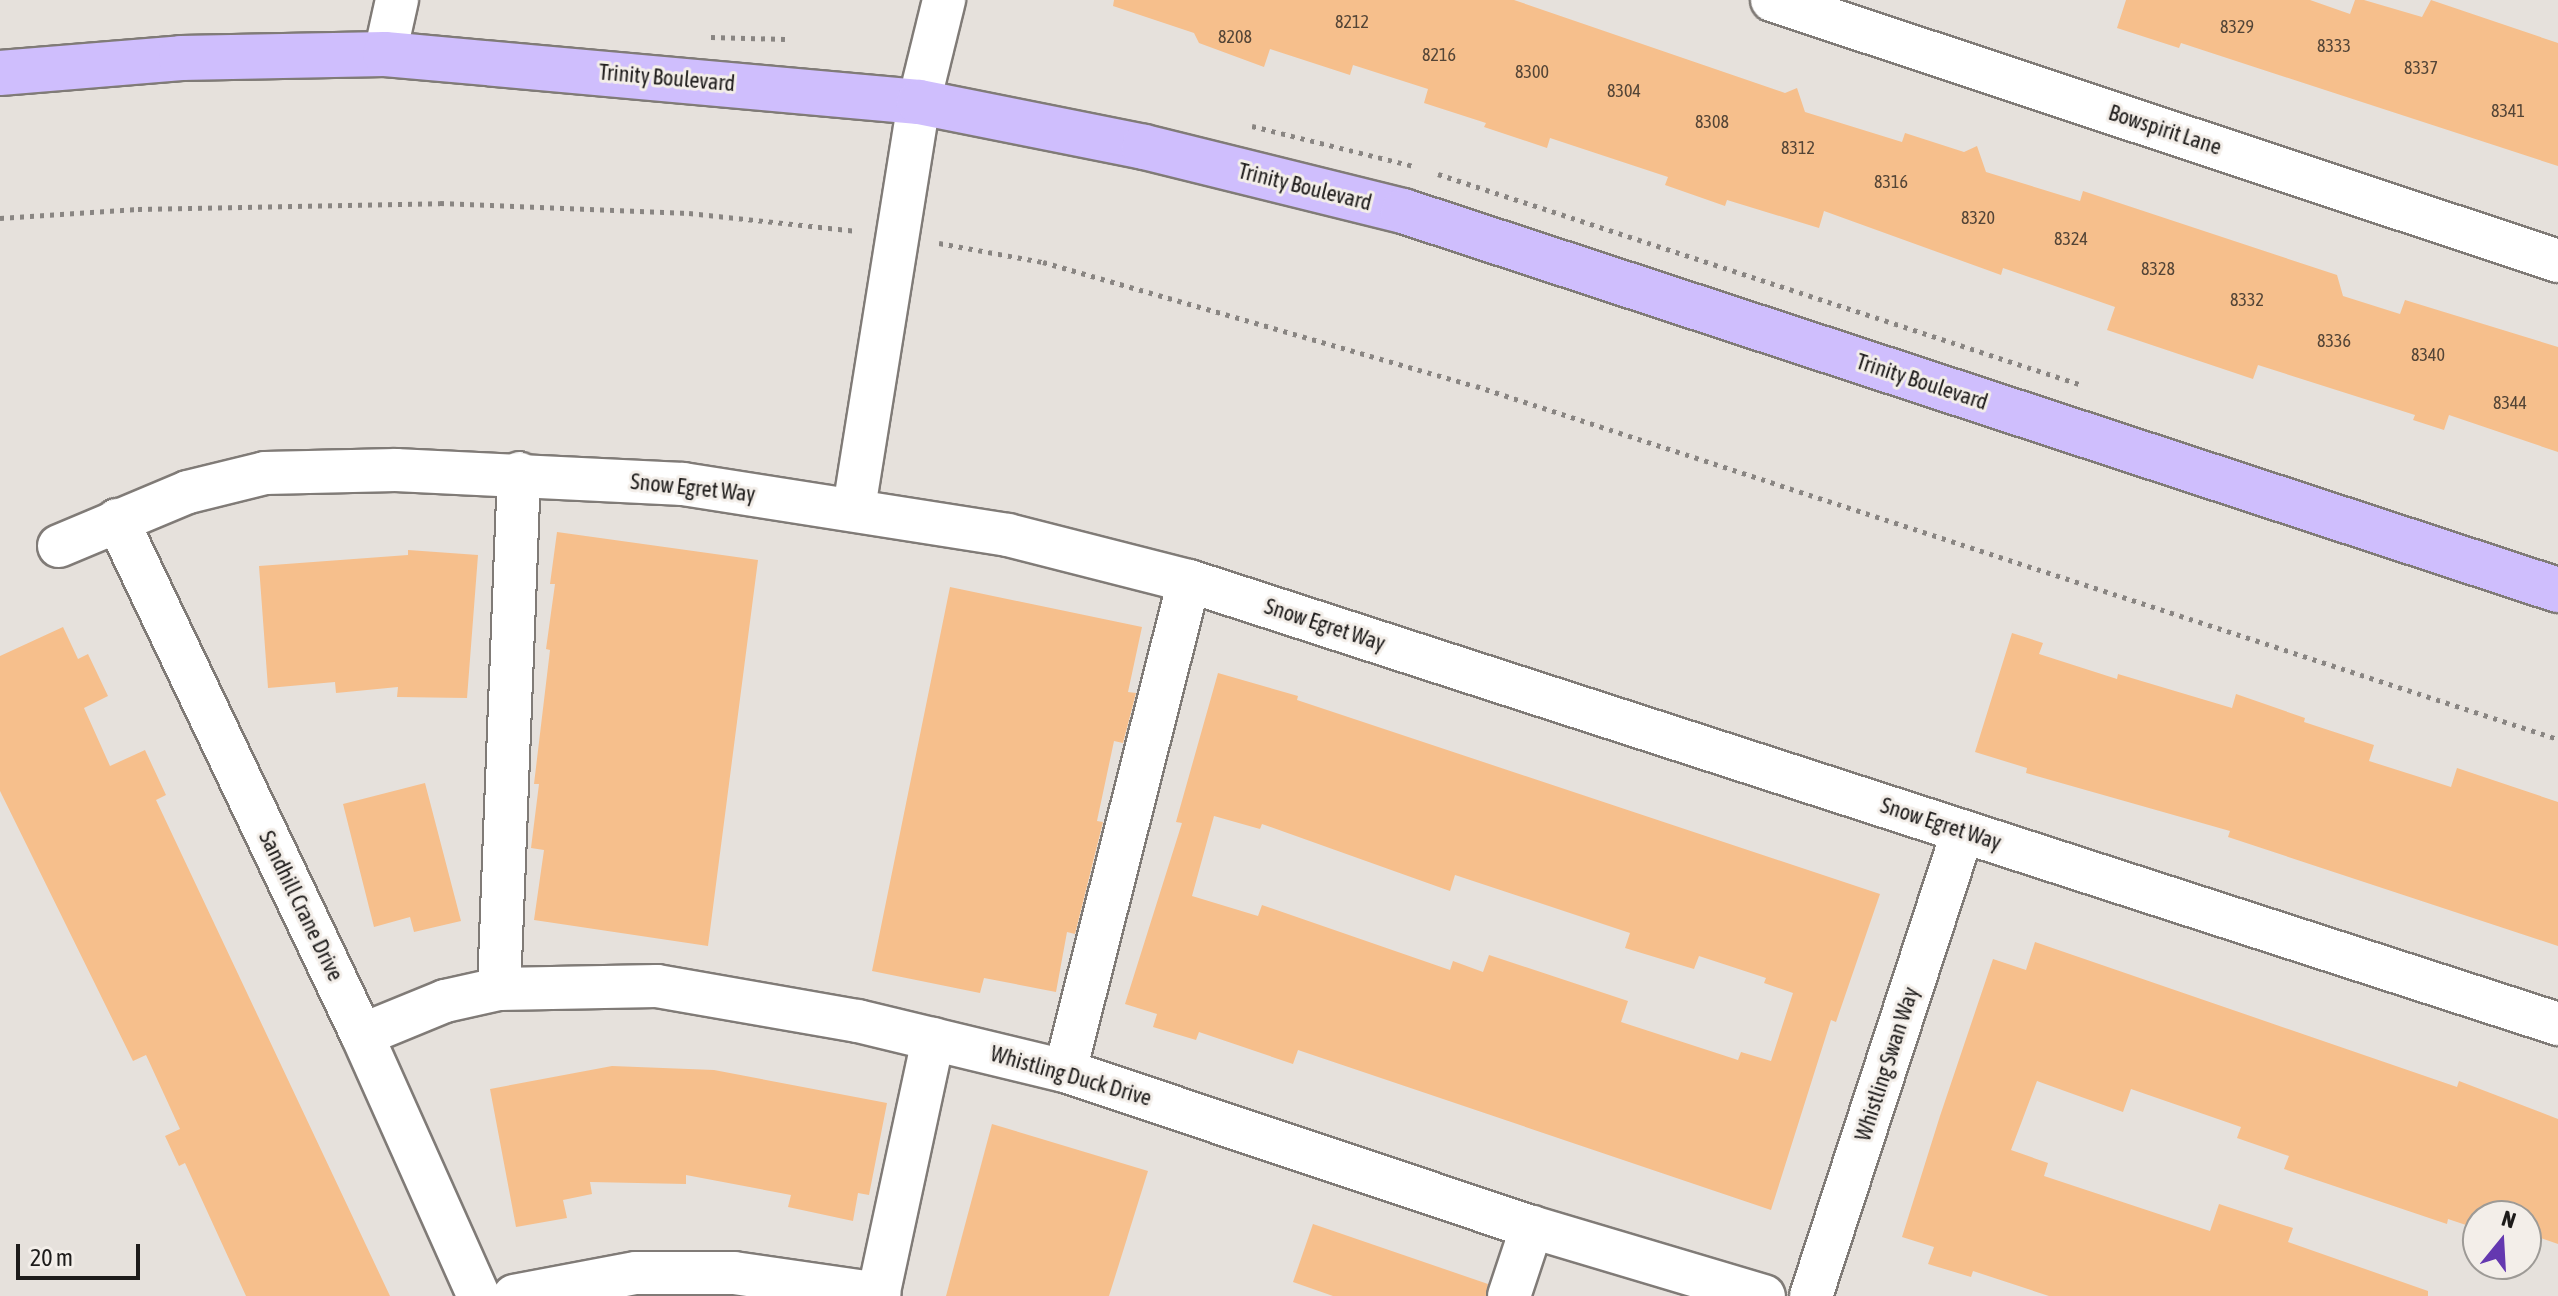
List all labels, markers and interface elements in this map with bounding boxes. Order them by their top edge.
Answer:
house number: 8212 [1335,11,1369,33]
house number: 8329 [2220,16,2254,38]
house number: 8208 [1218,26,1252,48]
house number: 8333 [2317,35,2351,57]
house number: 8216 [1422,44,1456,66]
house number: 8337 [2404,57,2438,79]
street label: Trinity Boulevard [598,59,736,97]
house number: 8300 [1515,61,1549,83]
house number: 8304 [1607,80,1641,102]
street label: Bowspirit Lane [2105,99,2225,161]
house number: 8341 [2491,100,2525,122]
house number: 8308 [1695,111,1729,133]
house number: 8312 [1781,137,1815,159]
street label: Trinity Boulevard [1235,158,1375,216]
house number: 8316 [1874,171,1908,193]
house number: 8320 [1961,207,1995,229]
house number: 8324 [2054,228,2088,250]
house number: 8328 [2141,258,2175,280]
house number: 8332 [2230,289,2264,311]
house number: 8336 [2317,330,2351,352]
house number: 8340 [2411,344,2445,366]
street label: Trinity Boulevard [1853,348,1991,416]
house number: 8344 [2493,392,2527,414]
street label: Snow Egret Way [629,468,757,508]
street label: Snow Egret Way [1261,593,1389,657]
street label: Snow Egret Way [1877,792,2005,856]
street label: Sandhill Crane Drive [253,827,349,985]
street label: Whistling Swan Way [1850,984,1924,1144]
street label: Whistling Duck Drive [987,1040,1155,1112]
north arrow [2462,1200,2542,1280]
text: N [2499,1205,2519,1233]
scale bar [20,1228,144,1278]
text: 20 m [30,1244,73,1271]

